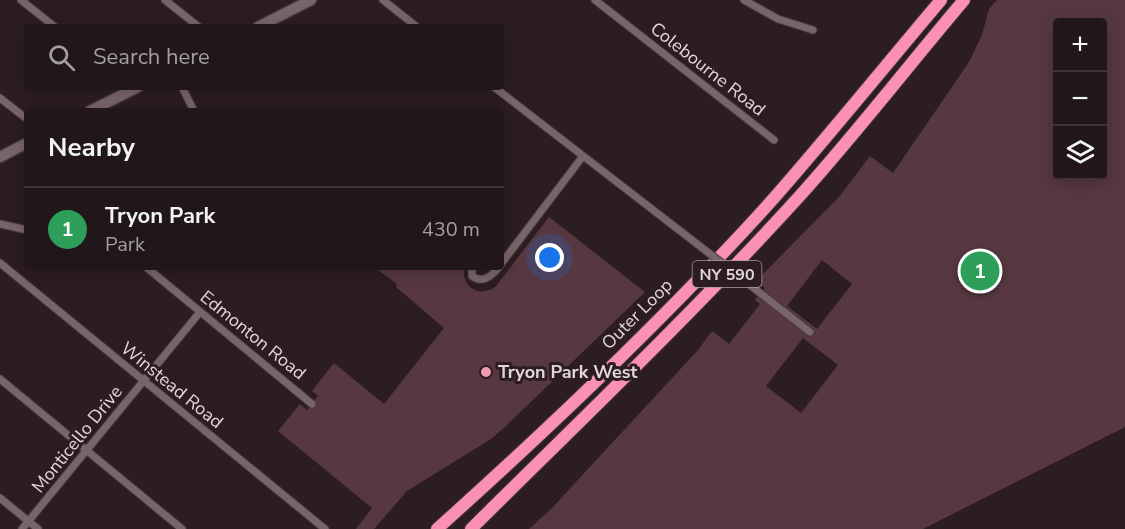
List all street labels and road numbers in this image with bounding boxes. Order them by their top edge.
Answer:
street label: Colebourne Road [646,17,770,121]
road number: NY 590 [692,261,762,287]
street label: Outer Loop [596,273,678,355]
street label: Edmonton Road [195,285,311,385]
street label: Winstead Road [116,336,228,434]
street label: Monticello Drive [26,380,128,498]

